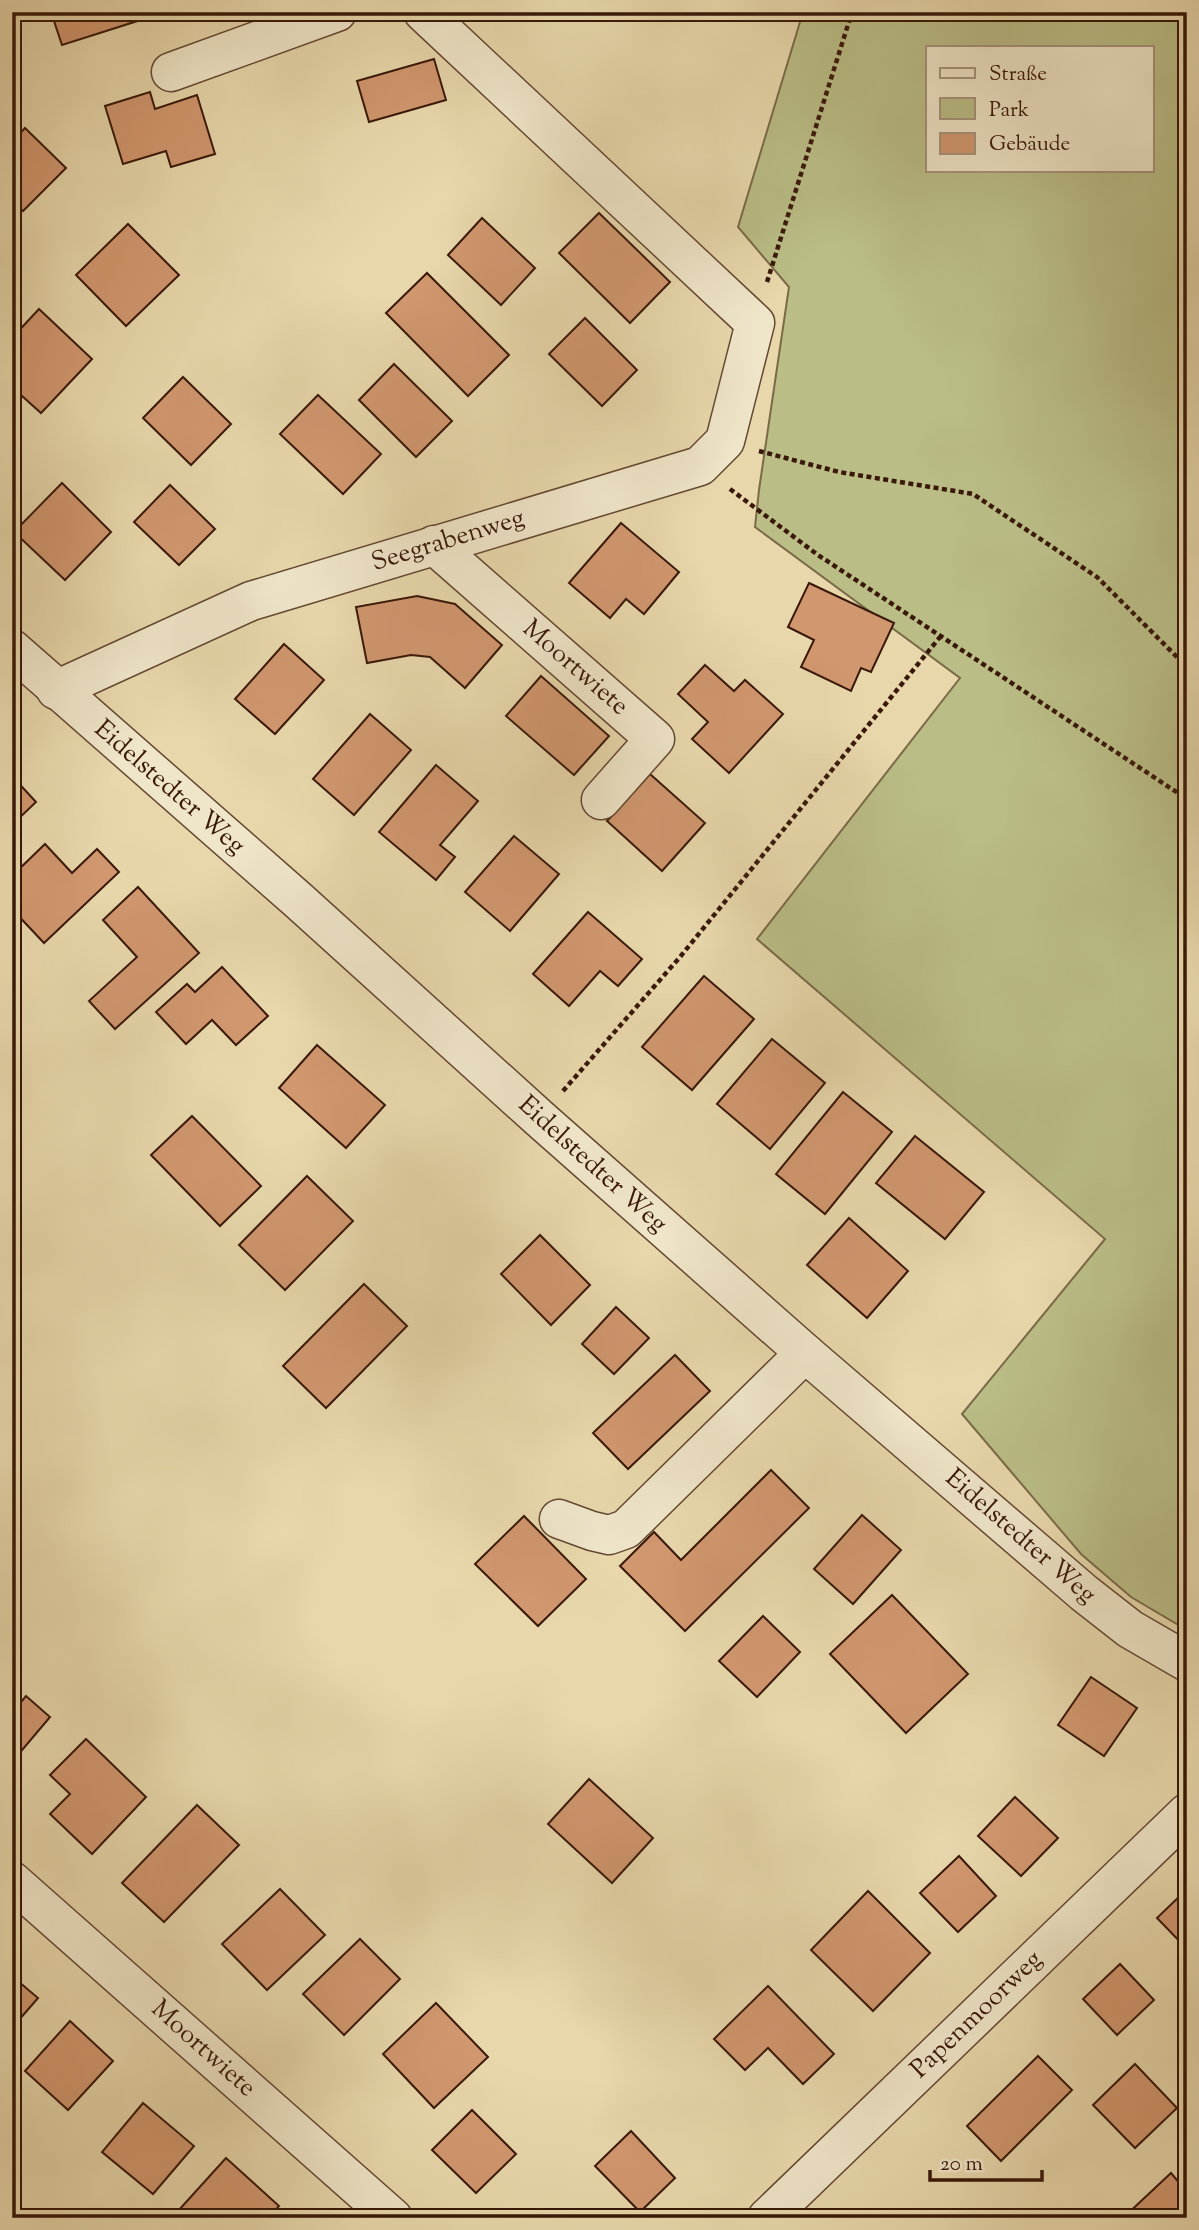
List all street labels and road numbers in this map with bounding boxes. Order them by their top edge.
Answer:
street label: Seegrabenweg [367,500,529,582]
street label: Moortwiete [514,611,636,725]
street label: Eidelstedter Weg [85,712,253,864]
street label: Eidelstedter Weg [509,1088,675,1242]
street label: Eidelstedter Weg [936,1461,1104,1613]
street label: Papenmoorweg [903,1942,1051,2088]
street label: Moortwiete [142,1992,264,2106]

